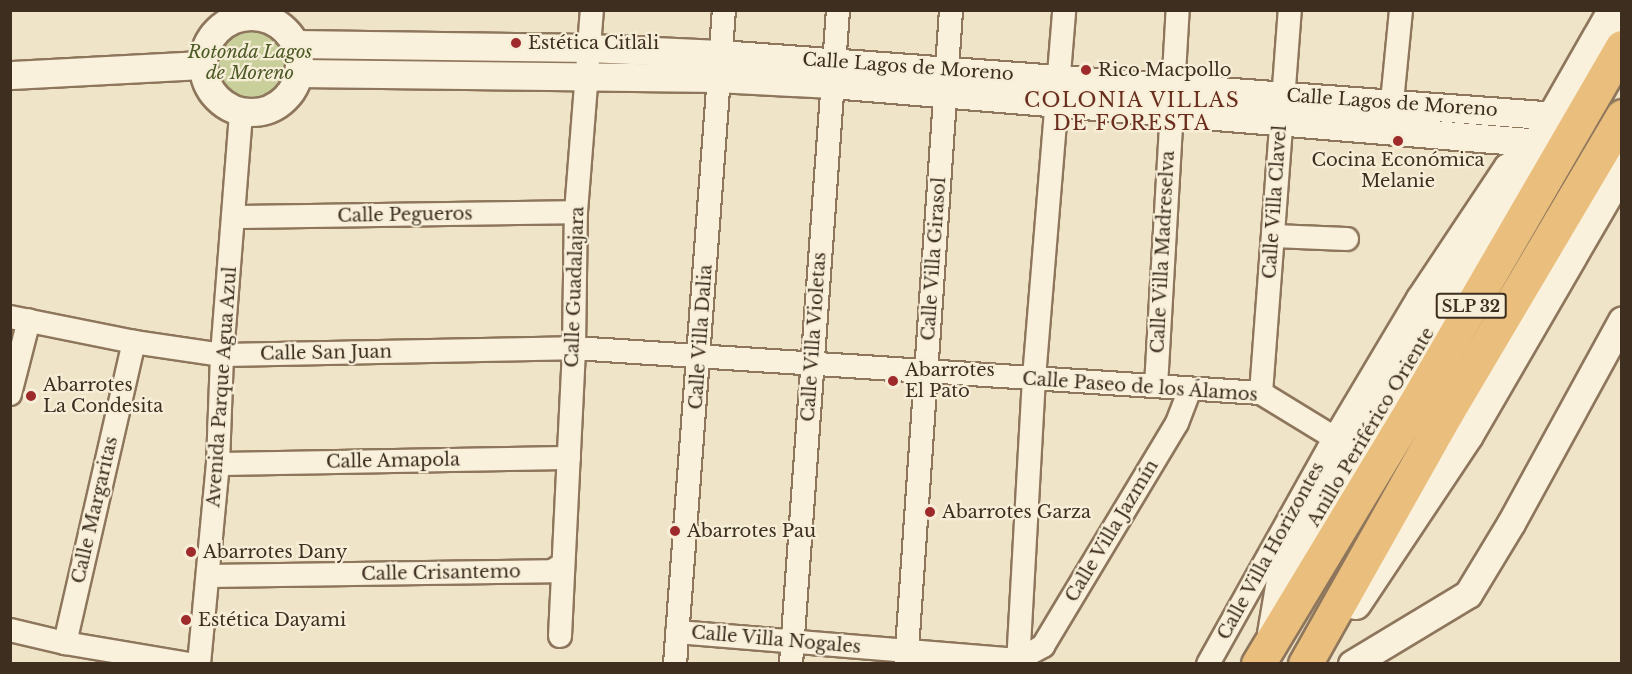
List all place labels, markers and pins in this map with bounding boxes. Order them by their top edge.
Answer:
place label: Estética Citlali [528,32,659,54]
marker: Estética Citlali [509,36,523,50]
place label: Rico Macpollo [1098,59,1232,81]
marker: Rico Macpollo [1079,63,1093,77]
marker: Cocina Económica Melanie [1391,134,1405,148]
place label: Cocina Económica Melanie [1311,150,1485,192]
place label: Abarrotes El Pato [905,360,995,403]
marker: Abarrotes El Pato [886,374,900,388]
place label: Abarrotes La Condesita [43,375,163,418]
marker: Abarrotes La Condesita [24,389,38,403]
place label: Abarrotes Garza [942,501,1091,523]
marker: Abarrotes Garza [923,505,937,519]
place label: Abarrotes Pau [687,520,816,542]
marker: Abarrotes Pau [668,524,682,538]
place label: Abarrotes Dany [203,541,347,563]
marker: Abarrotes Dany [184,545,198,559]
place label: Estética Dayami [198,609,346,631]
marker: Estética Dayami [179,613,193,627]

